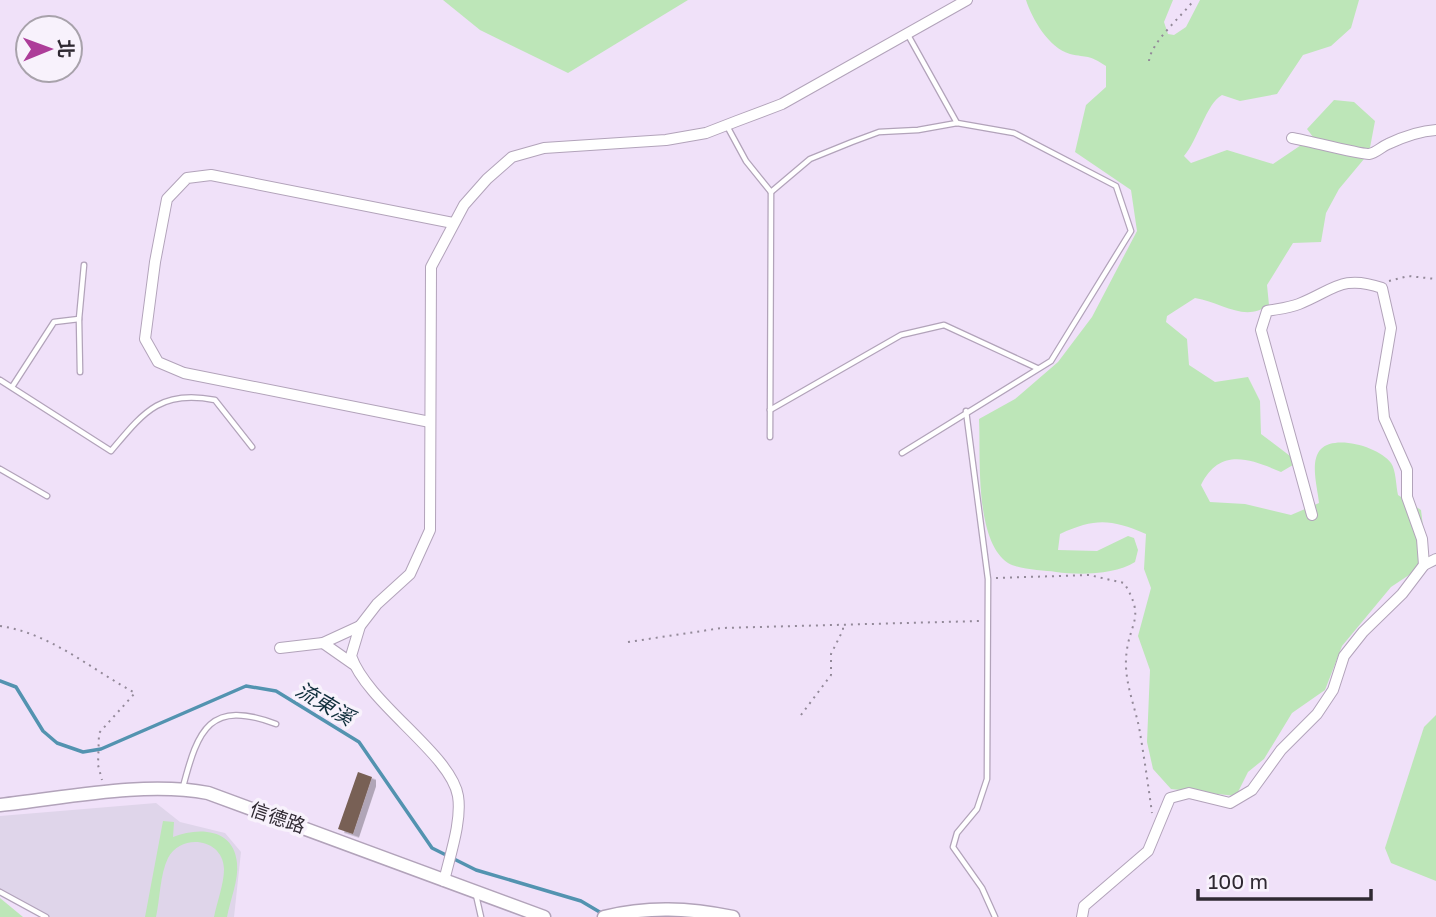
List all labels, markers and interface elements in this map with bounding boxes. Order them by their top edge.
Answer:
north arrow [14,14,84,84]
text: 北 [55,39,78,58]
water label: 流東溪 [291,676,361,732]
street label: 信德路 [247,797,309,837]
scale bar [1198,858,1371,902]
text: 100 m [1208,868,1268,894]

